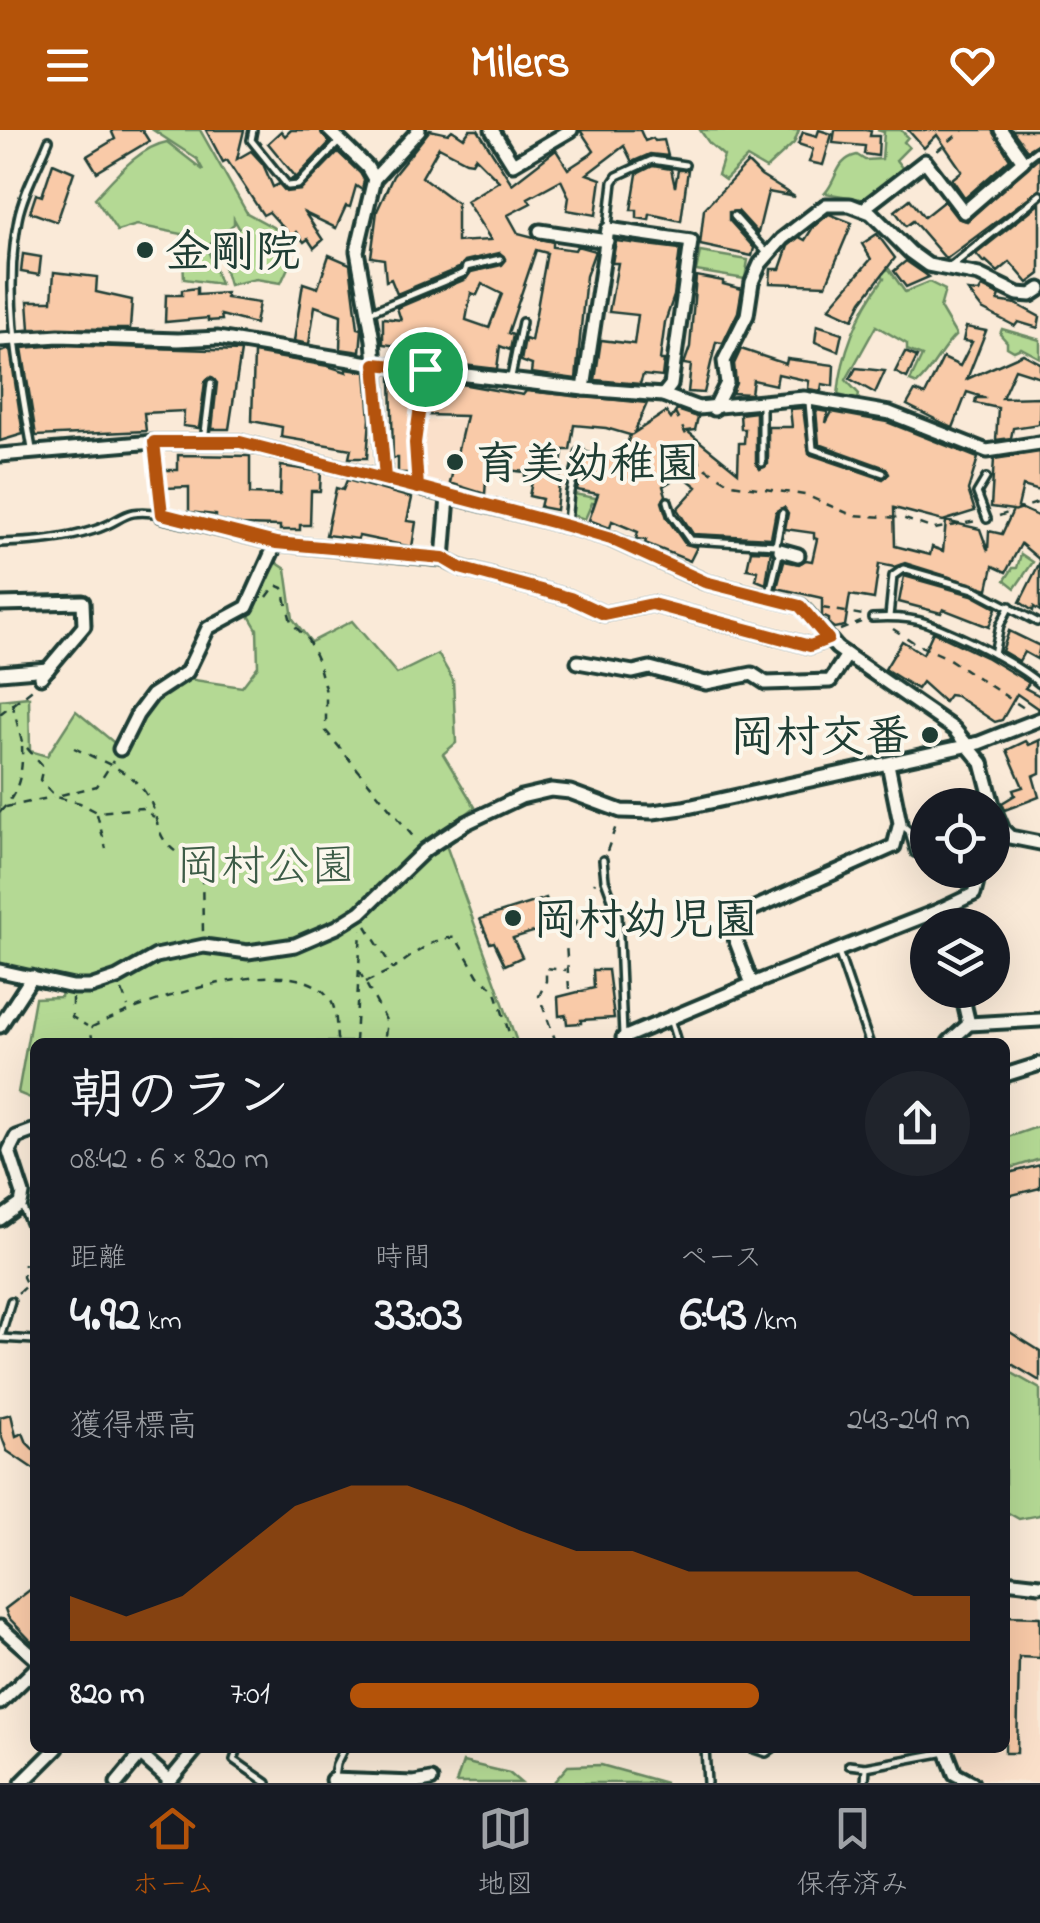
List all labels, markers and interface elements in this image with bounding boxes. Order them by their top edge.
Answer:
text: Milers [470,32,570,98]
icon: menu [40,38,95,93]
icon: heart [945,38,1000,93]
place label: 金剛院 [165,222,300,288]
marker: 金剛院 [134,239,156,261]
pin [383,327,468,412]
icon: arrive [398,342,453,397]
place label: 育美幼稚園 [475,434,700,500]
marker: 育美幼稚園 [444,451,466,473]
place label: 岡村交番 [730,707,910,773]
marker: 岡村交番 [919,724,941,746]
map controls [910,788,1010,1008]
button: locate [910,788,1010,888]
park label: 岡村公園 [176,836,356,902]
place label: 岡村幼児園 [533,890,758,956]
marker: 岡村幼児園 [502,907,524,929]
button: layers [910,908,1010,1008]
text: 朝のラン [70,1059,290,1139]
button: share [865,1071,970,1176]
text: 08:42 · 6 × 820 m [70,1137,269,1184]
text: 距離 [70,1239,126,1280]
text: 時間 [375,1239,431,1280]
text: ペース [680,1239,762,1280]
text: 4.92 [70,1280,141,1353]
text: 33:03 [375,1280,463,1353]
text: 6:43 [680,1280,748,1353]
text: km [141,1302,182,1343]
text: /km [748,1302,797,1343]
text: 243–249 m [847,1398,970,1445]
text: 獲得標高 [70,1404,198,1451]
text: 820 m [70,1672,145,1719]
text: 7:01 [230,1672,270,1719]
tab: ホーム [132,1801,214,1907]
tab: 地図 [477,1801,533,1907]
tab: 保存済み [796,1801,908,1907]

